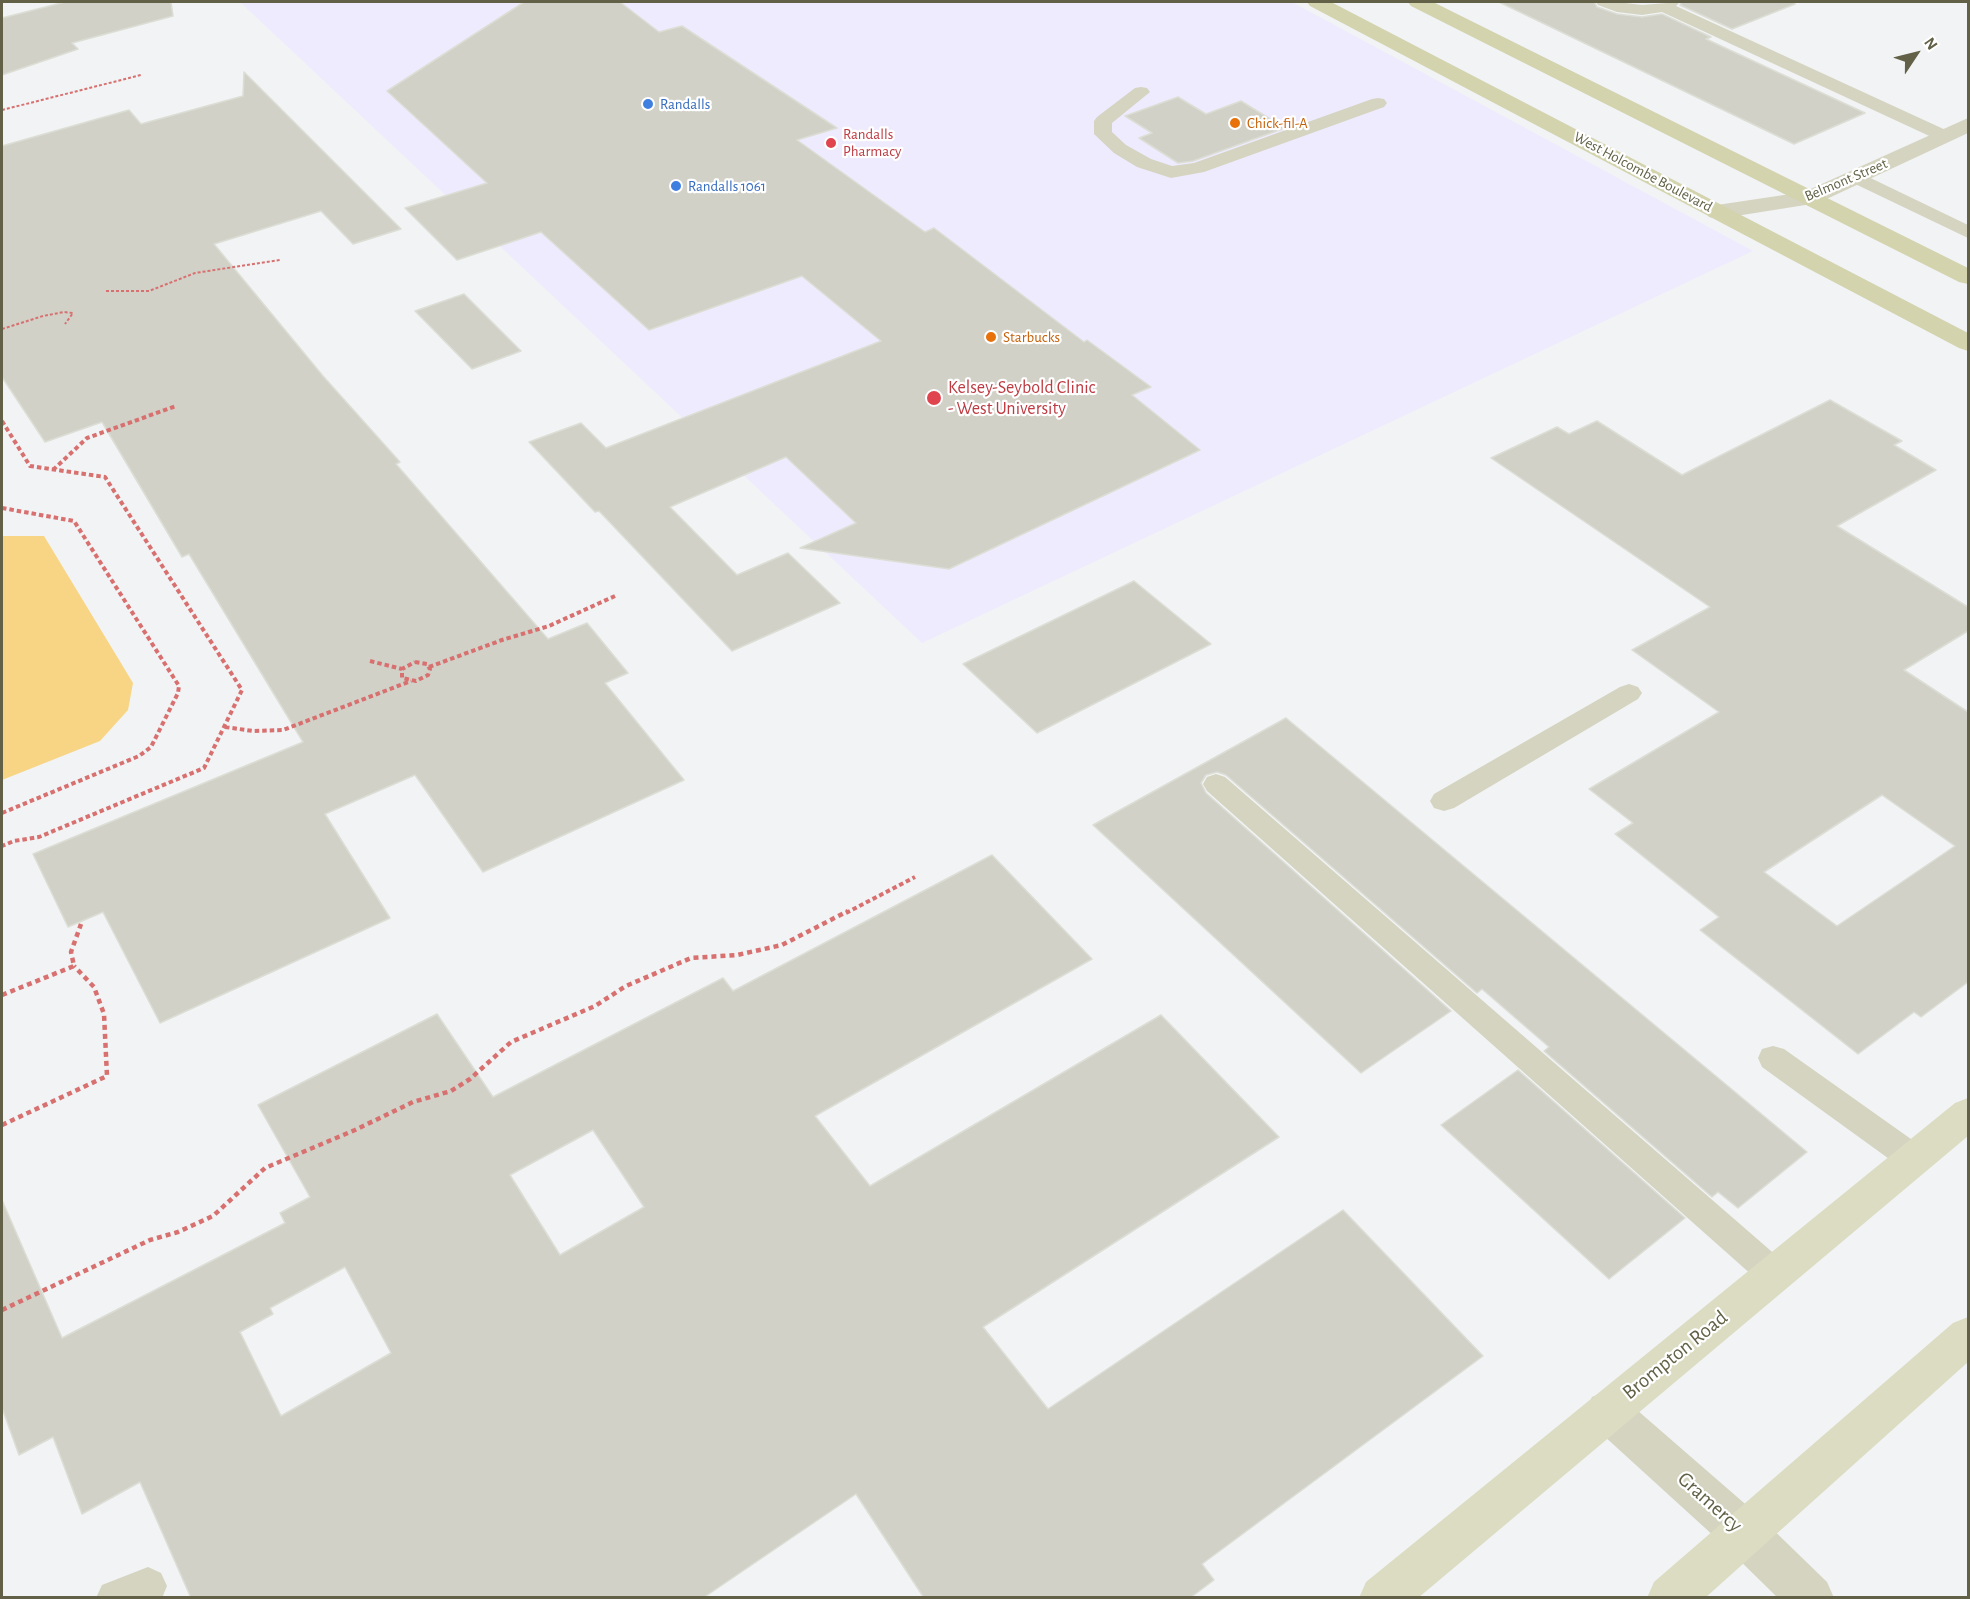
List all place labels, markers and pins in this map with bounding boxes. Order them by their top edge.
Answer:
place label: Randalls [660,95,710,113]
marker: Randalls [641,97,655,111]
place label: Chick-fil-A [1247,114,1308,132]
marker: Chick-fil-A [1228,116,1242,130]
place label: Randalls Pharmacy [843,125,901,160]
marker: Randalls Pharmacy [824,136,838,150]
place label: Randalls 1061 [688,177,766,195]
marker: Randalls 1061 [669,179,683,193]
place label: Starbucks [1003,328,1060,346]
marker: Starbucks [984,330,998,344]
place label: Kelsey-Seybold Clinic - West University [948,377,1095,420]
marker: Kelsey-Seybold Clinic - West University [925,389,943,407]

